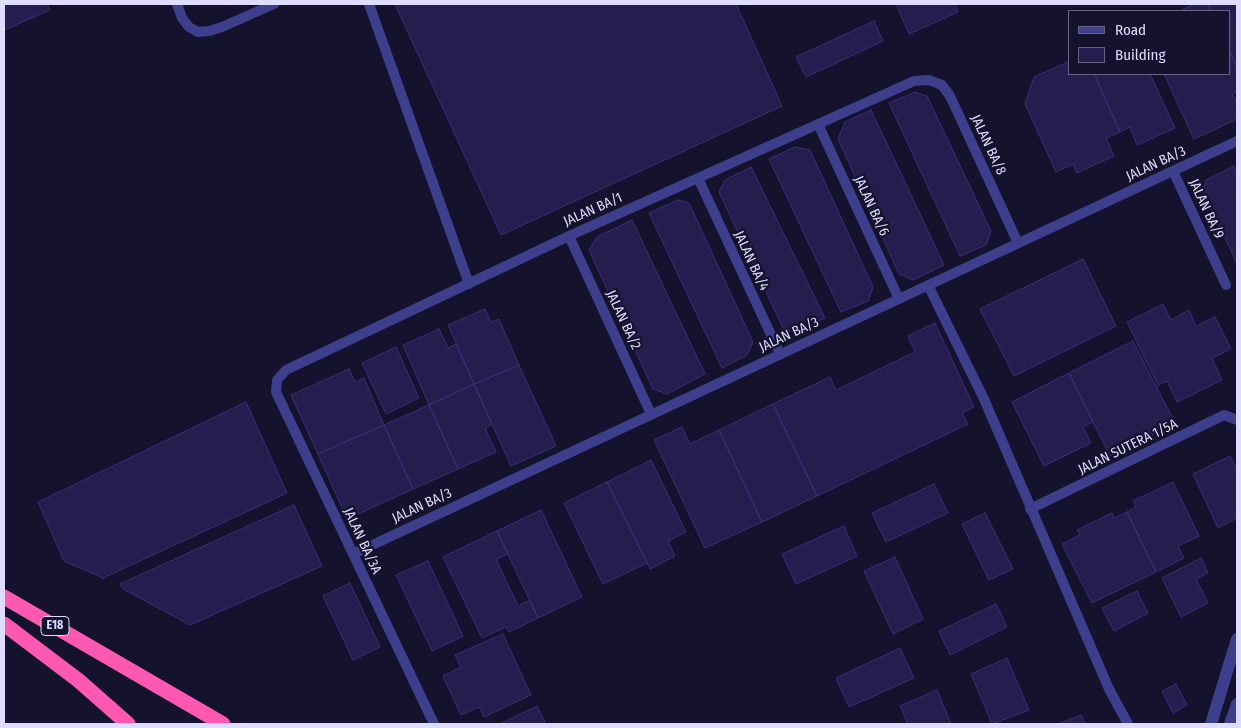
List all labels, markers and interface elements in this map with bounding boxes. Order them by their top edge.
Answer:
legend [1068,10,1231,75]
text: Road [1115,21,1146,39]
text: Building [1115,46,1166,64]
street label: JALAN BA/8 [967,112,1009,178]
street label: JALAN BA/3 [1123,143,1189,185]
street label: JALAN BA/6 [850,173,892,239]
street label: JALAN BA/9 [1185,176,1227,242]
street label: JALAN BA/1 [561,190,625,230]
street label: JALAN BA/4 [730,228,772,294]
street label: JALAN BA/2 [602,288,644,352]
street label: JALAN BA/3 [756,314,822,356]
street label: JALAN SUTERA 1/5A [1076,416,1180,478]
street label: JALAN BA/3 [389,485,455,527]
street label: JALAN BA/3A [339,505,385,577]
road number: E18 [41,616,69,636]

